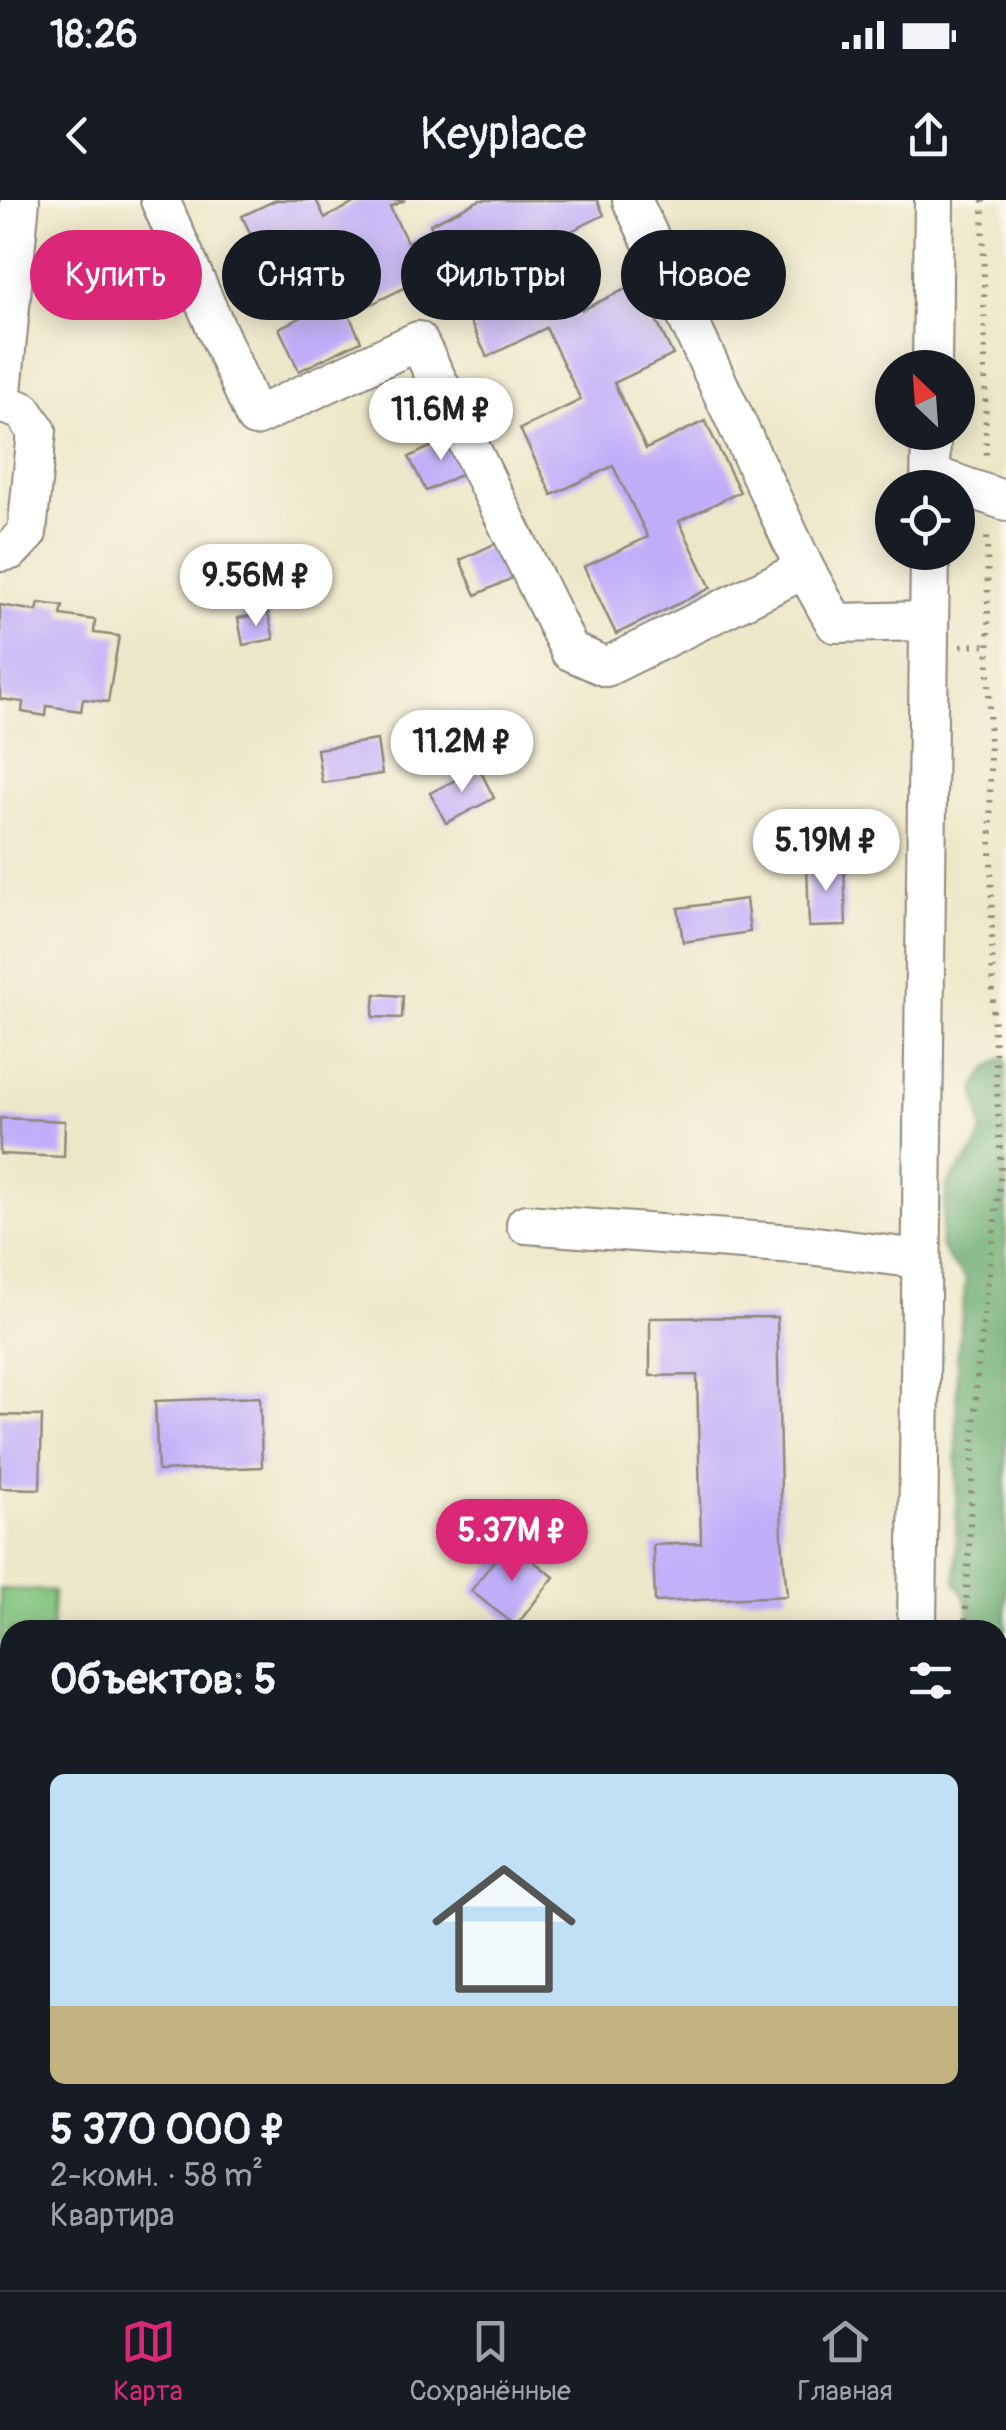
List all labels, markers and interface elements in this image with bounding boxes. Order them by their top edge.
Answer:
text: 18:26 [50,11,138,59]
text: Keyplace [420,107,586,163]
icon: back [50,108,105,163]
icon: share [901,108,956,163]
chip: Купить [30,230,202,320]
chip: Снять [222,230,381,320]
chip: Фильтры [401,230,601,320]
chip: Новое [621,230,786,320]
north arrow [875,350,975,450]
map controls [875,350,975,570]
pin: 11.6M ₽ [349,378,533,463]
text: 11.6M ₽ [391,390,491,430]
button: locate [875,470,975,570]
pin: 9.56M ₽ [164,544,348,629]
text: 9.56M ₽ [202,556,310,596]
pin: 11.2M ₽ [370,710,554,795]
text: 11.2M ₽ [412,722,512,762]
pin: 5.19M ₽ [734,809,918,894]
text: 5.19M ₽ [775,821,877,861]
pin: 5.37M ₽ [420,1499,604,1584]
text: 5.37M ₽ [458,1511,566,1551]
icon: filters [903,1653,958,1708]
text: Объектов: 5 [50,1654,277,1706]
icon: home [414,1839,594,2019]
text: 5 370 000 ₽ [50,2104,286,2156]
text: 2-комн. · 58 m² [50,2156,263,2196]
text: Квартира [50,2196,174,2236]
tab: Карта [113,2314,183,2409]
tab: Сохранённые [409,2314,571,2409]
tab: Главная [798,2314,893,2409]

